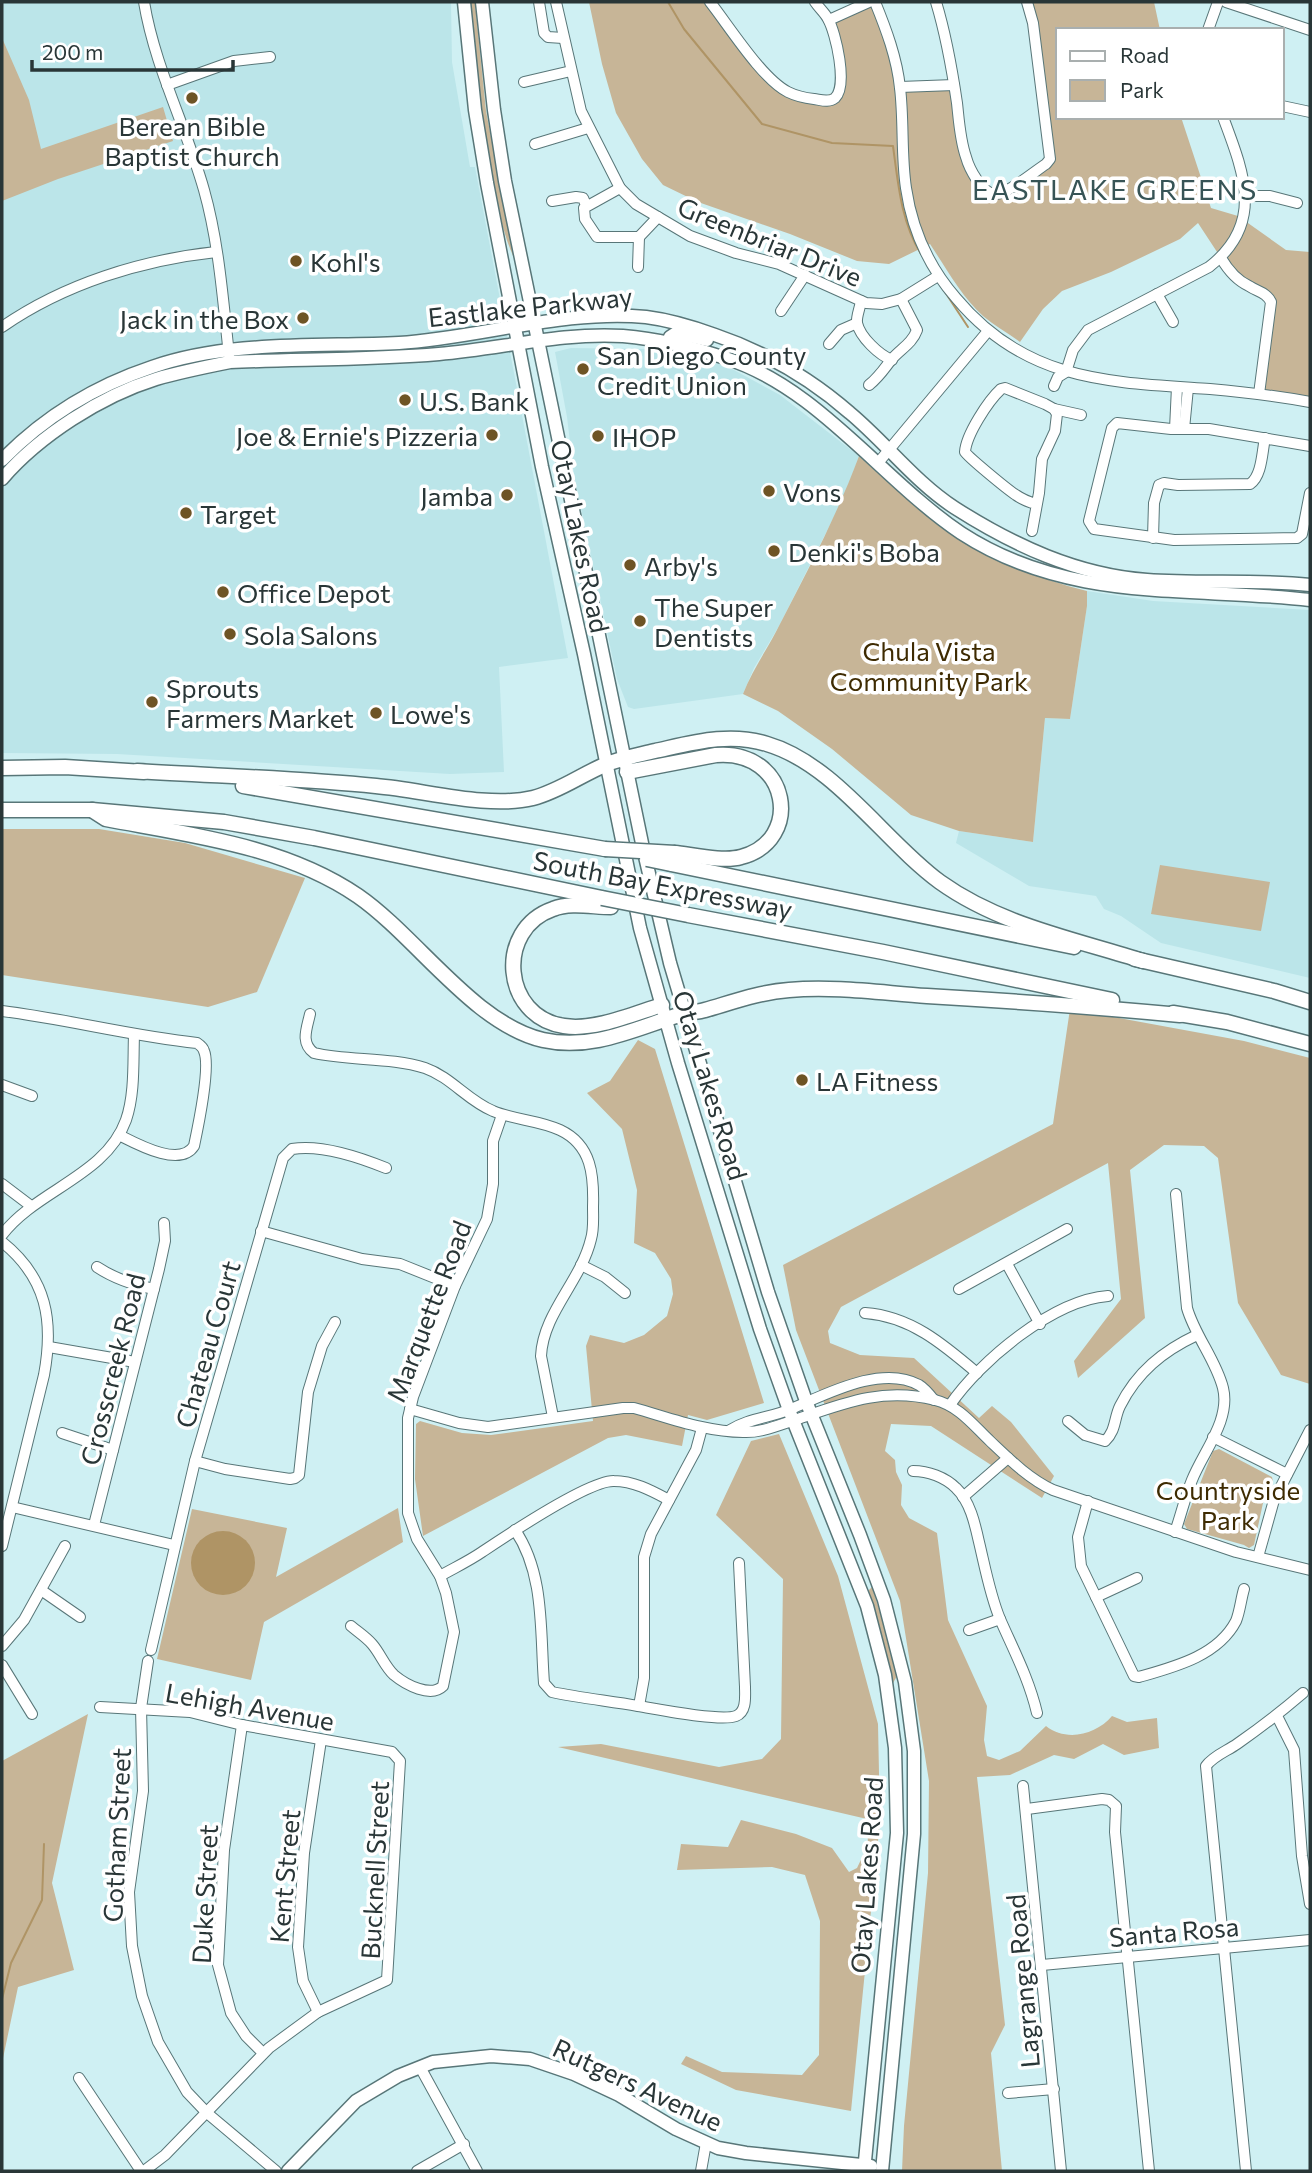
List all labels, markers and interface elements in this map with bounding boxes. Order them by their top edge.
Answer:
scale bar [32,28,233,72]
legend [1056,28,1284,119]
text: 200 m [42,39,103,64]
text: Road [1120,42,1169,67]
text: Park [1120,77,1164,102]
marker: Berean Bible Baptist Church [184,90,200,106]
place label: Berean Bible Baptist Church [104,110,280,171]
district label: EASTLAKE GREENS [972,172,1258,206]
street label: Greenbriar Drive [674,190,866,292]
place label: Kohl's [310,246,381,277]
marker: Kohl's [288,253,304,269]
street label: Eastlake Parkway [426,280,634,332]
place label: Jack in the Box [120,303,289,334]
marker: Jack in the Box [295,310,311,326]
place label: San Diego County Credit Union [597,339,807,400]
marker: San Diego County Credit Union [575,361,591,377]
place label: U.S. Bank [419,385,529,416]
marker: U.S. Bank [397,392,413,408]
place label: Joe & Ernie's Pizzeria [236,420,478,451]
place label: IHOP [612,421,676,452]
marker: Joe & Ernie's Pizzeria [484,427,500,443]
marker: IHOP [590,428,606,444]
street label: Otay Lakes Road [545,436,617,636]
place label: Vons [783,476,841,507]
place label: Jamba [420,480,493,511]
marker: Vons [761,483,777,499]
marker: Jamba [499,487,515,503]
place label: Target [200,498,276,529]
marker: Target [178,505,194,521]
place label: Denki's Boba [788,536,940,567]
marker: Denki's Boba [766,543,782,559]
place label: Arby's [644,550,718,581]
marker: Arby's [622,557,638,573]
place label: Office Depot [237,577,391,608]
marker: Office Depot [215,584,231,600]
place label: The Super Dentists [654,591,774,652]
marker: The Super Dentists [632,613,648,629]
place label: Sola Salons [244,619,378,650]
marker: Sola Salons [222,626,238,642]
park label: Chula Vista Community Park [830,635,1028,696]
place label: Sprouts Farmers Market [166,672,354,733]
marker: Sprouts Farmers Market [144,694,160,710]
place label: Lowe's [390,698,471,729]
marker: Lowe's [368,705,384,721]
street label: South Bay Expressway [531,844,795,924]
street label: Otay Lakes Road [667,986,755,1184]
place label: LA Fitness [816,1065,938,1096]
marker: LA Fitness [794,1072,810,1088]
street label: Marquette Road [379,1216,477,1406]
street label: Chateau Court [168,1257,246,1431]
street label: Crosscreek Road [73,1270,151,1468]
park label: Countryside Park [1156,1474,1300,1535]
street label: Lehigh Avenue [163,1676,337,1736]
street label: Gotham Street [96,1747,136,1923]
street label: Otay Lakes Road [844,1776,888,1974]
street label: Bucknell Street [354,1780,394,1960]
street label: Kent Street [263,1808,305,1944]
street label: Duke Street [185,1824,223,1964]
street label: Lagrange Road [999,1893,1045,2069]
street label: Santa Rosa [1108,1910,1240,1952]
street label: Rutgers Avenue [548,2031,728,2137]

